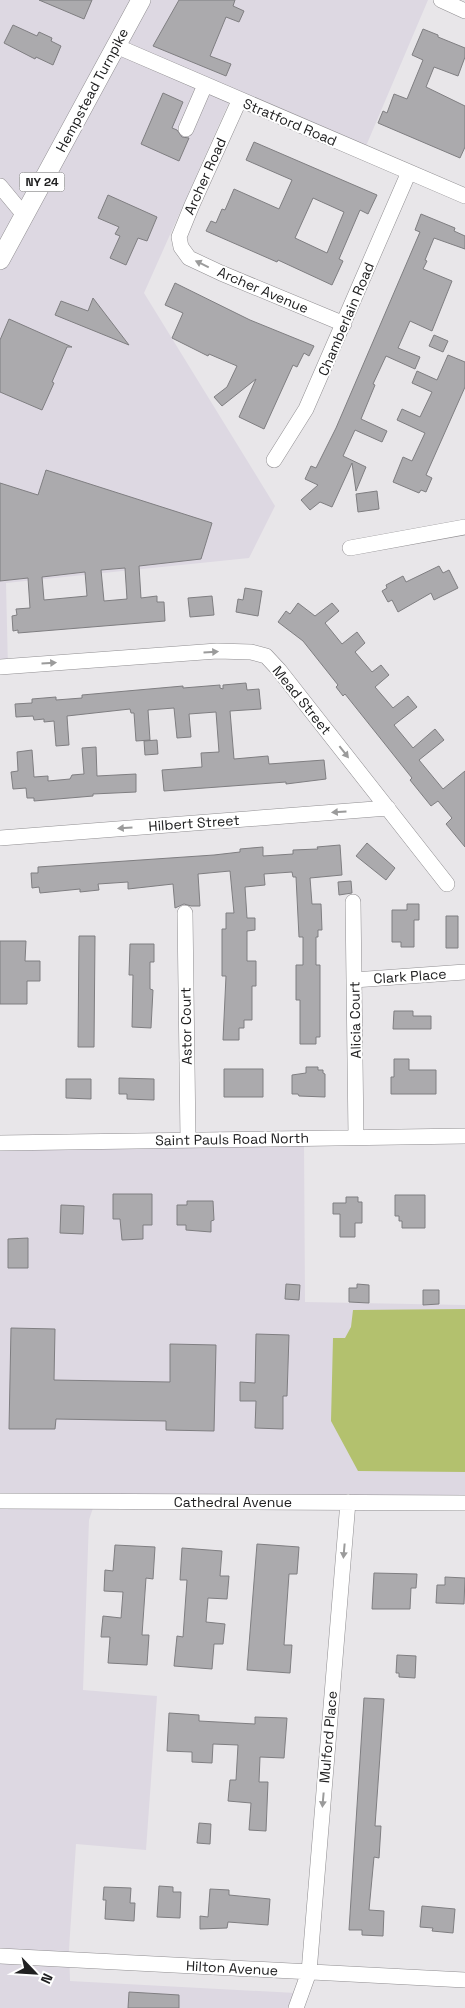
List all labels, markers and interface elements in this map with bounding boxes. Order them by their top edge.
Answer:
street label: Hempstead Turnpike [52,25,132,155]
street label: Stratford Road [240,94,340,150]
street label: Archer Road [180,135,230,217]
road number: NY 24 [20,172,64,192]
street label: Chamberlain Road [314,259,378,379]
one-way arrow [195,260,210,268]
street label: Archer Avenue [215,263,311,317]
one-way arrow [203,647,219,655]
one-way arrow [41,659,57,667]
street label: Mead Street [269,662,335,738]
one-way arrow [339,746,349,759]
one-way arrow [331,808,347,816]
street label: Hilbert Street [148,811,240,835]
one-way arrow [117,825,133,833]
street label: Clark Place [373,964,447,988]
street label: Alicia Court [345,981,365,1059]
street label: Astor Court [176,987,196,1065]
street label: Saint Pauls Road North [155,1129,309,1149]
street label: Cathedral Avenue [174,1493,292,1511]
one-way arrow [339,1543,347,1559]
street label: Mulford Place [315,1690,341,1784]
one-way arrow [318,1792,326,1808]
north arrow [10,1948,60,1998]
street label: Hilton Avenue [185,1957,279,1979]
text: N [37,1970,57,1987]

